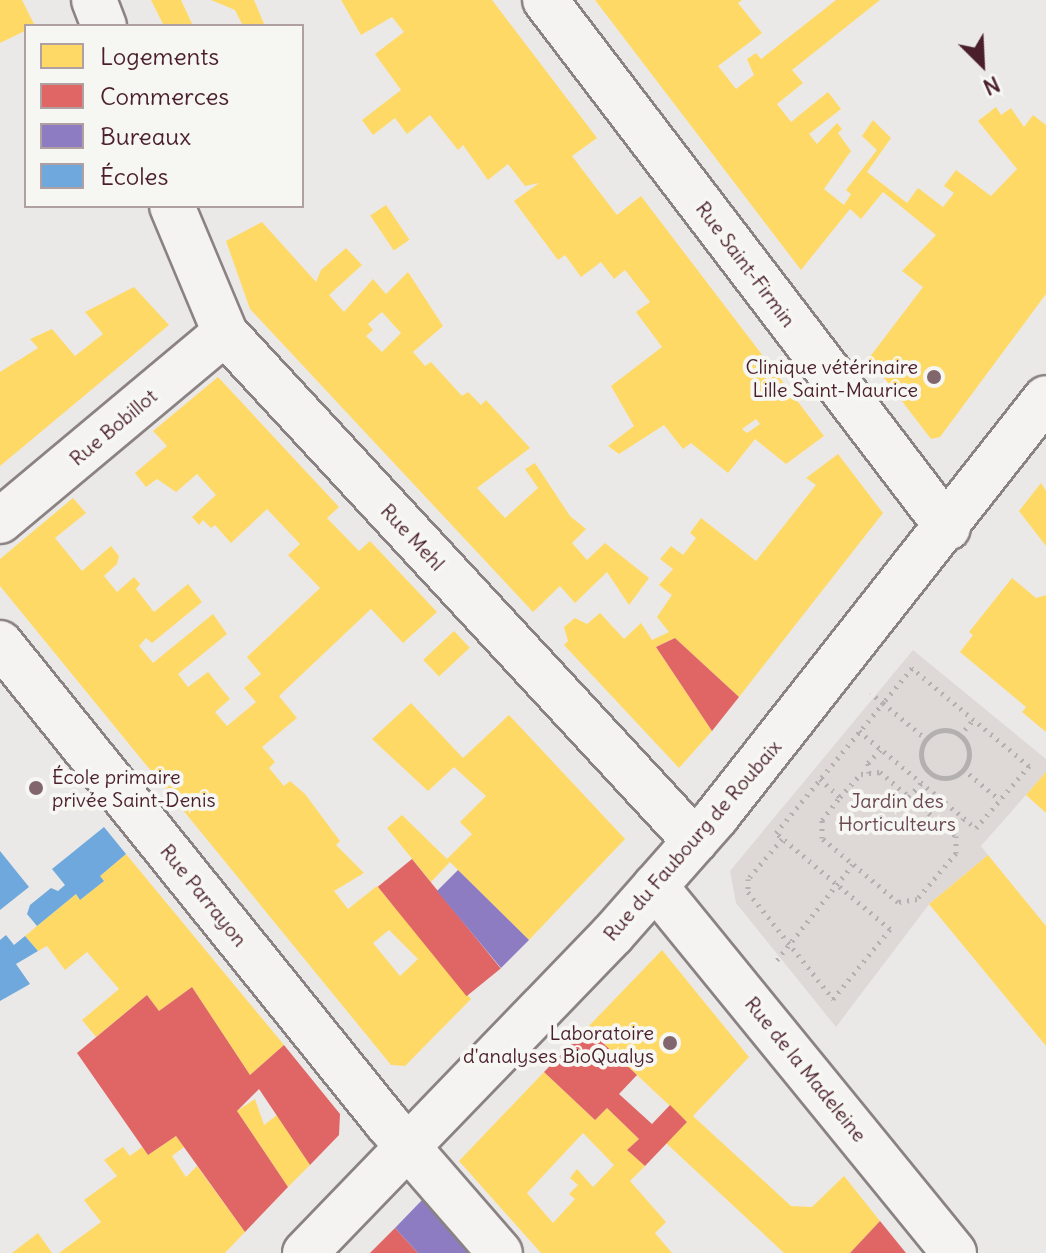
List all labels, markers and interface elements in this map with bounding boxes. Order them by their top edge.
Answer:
legend [24,24,304,208]
north arrow [942,24,1022,104]
text: Logements [100,41,219,71]
text: N [979,70,1004,102]
text: Commerces [100,81,229,111]
text: Bureaux [100,121,191,151]
text: Écoles [100,161,168,191]
street label: Rue Saint-Firmin [691,197,801,331]
place label: Clinique vétérinaire Lille Saint-Maurice [745,354,918,401]
marker: Clinique vétérinaire Lille Saint-Maurice [925,368,943,386]
street label: Rue Bobillot [65,384,161,470]
street label: Rue Mehl [376,499,450,575]
street label: Rue du Faubourg de Roubaix [598,735,786,945]
place label: École primaire privée Saint-Denis [52,764,215,811]
marker: École primaire privée Saint-Denis [27,779,45,797]
park label: Jardin des Horticulteurs [838,789,956,836]
street label: Rue Parrayon [156,839,252,951]
street label: Rue de la Madeleine [740,992,872,1146]
place label: Laboratoire d'analyses BioQualys [463,1020,654,1067]
marker: Laboratoire d'analyses BioQualys [661,1034,679,1052]

